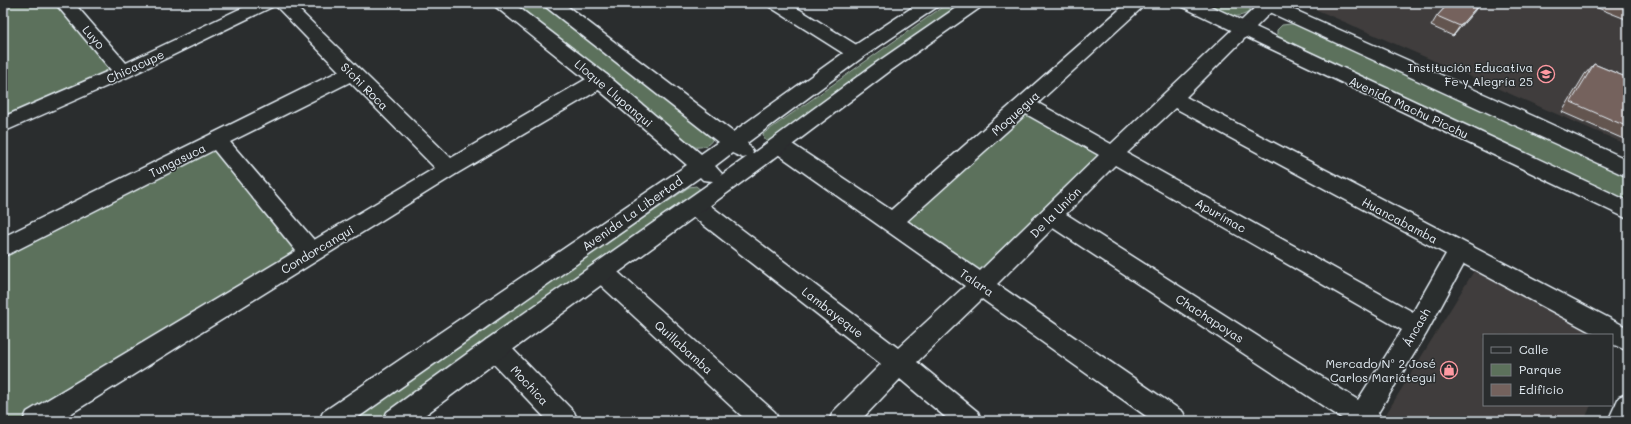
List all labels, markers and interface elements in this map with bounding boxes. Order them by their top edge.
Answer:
street label: Luyo [79,22,109,52]
street label: Chicacupe [104,46,166,86]
street label: Lloque Llupanqui [572,56,656,130]
street label: Sichi Roca [338,59,392,113]
place label: Institución Educativa Fe y Alegría 25 [1408,59,1533,89]
school or university icon: Institución Educativa Fe y Alegría 25 [1536,64,1556,84]
street label: Avenida Machu Picchu [1347,72,1471,142]
street label: Moquegua [988,87,1042,139]
street label: Tungasuca [146,139,208,181]
street label: Avenida La Libertad [579,172,686,254]
street label: De la Unión [1026,183,1084,241]
street label: Huancabamba [1359,193,1441,247]
street label: Apurímac [1193,194,1249,236]
street label: Condorcanqui [278,221,356,277]
street label: Talara [957,265,997,299]
street label: Lambayeque [799,283,867,341]
street label: Chachapoyas [1173,290,1247,346]
street label: Áncash [1399,305,1434,349]
street label: Quillabamba [652,317,716,377]
legend [1483,334,1613,406]
text: Calle [1519,341,1549,357]
place label: Mercado Nº 2 José Carlos Mariátegui [1325,355,1436,385]
shop icon: Mercado Nº 2 José Carlos Mariátegui [1439,360,1459,380]
text: Parque [1519,361,1562,377]
street label: Mochica [508,362,552,408]
text: Edificio [1519,381,1563,397]

